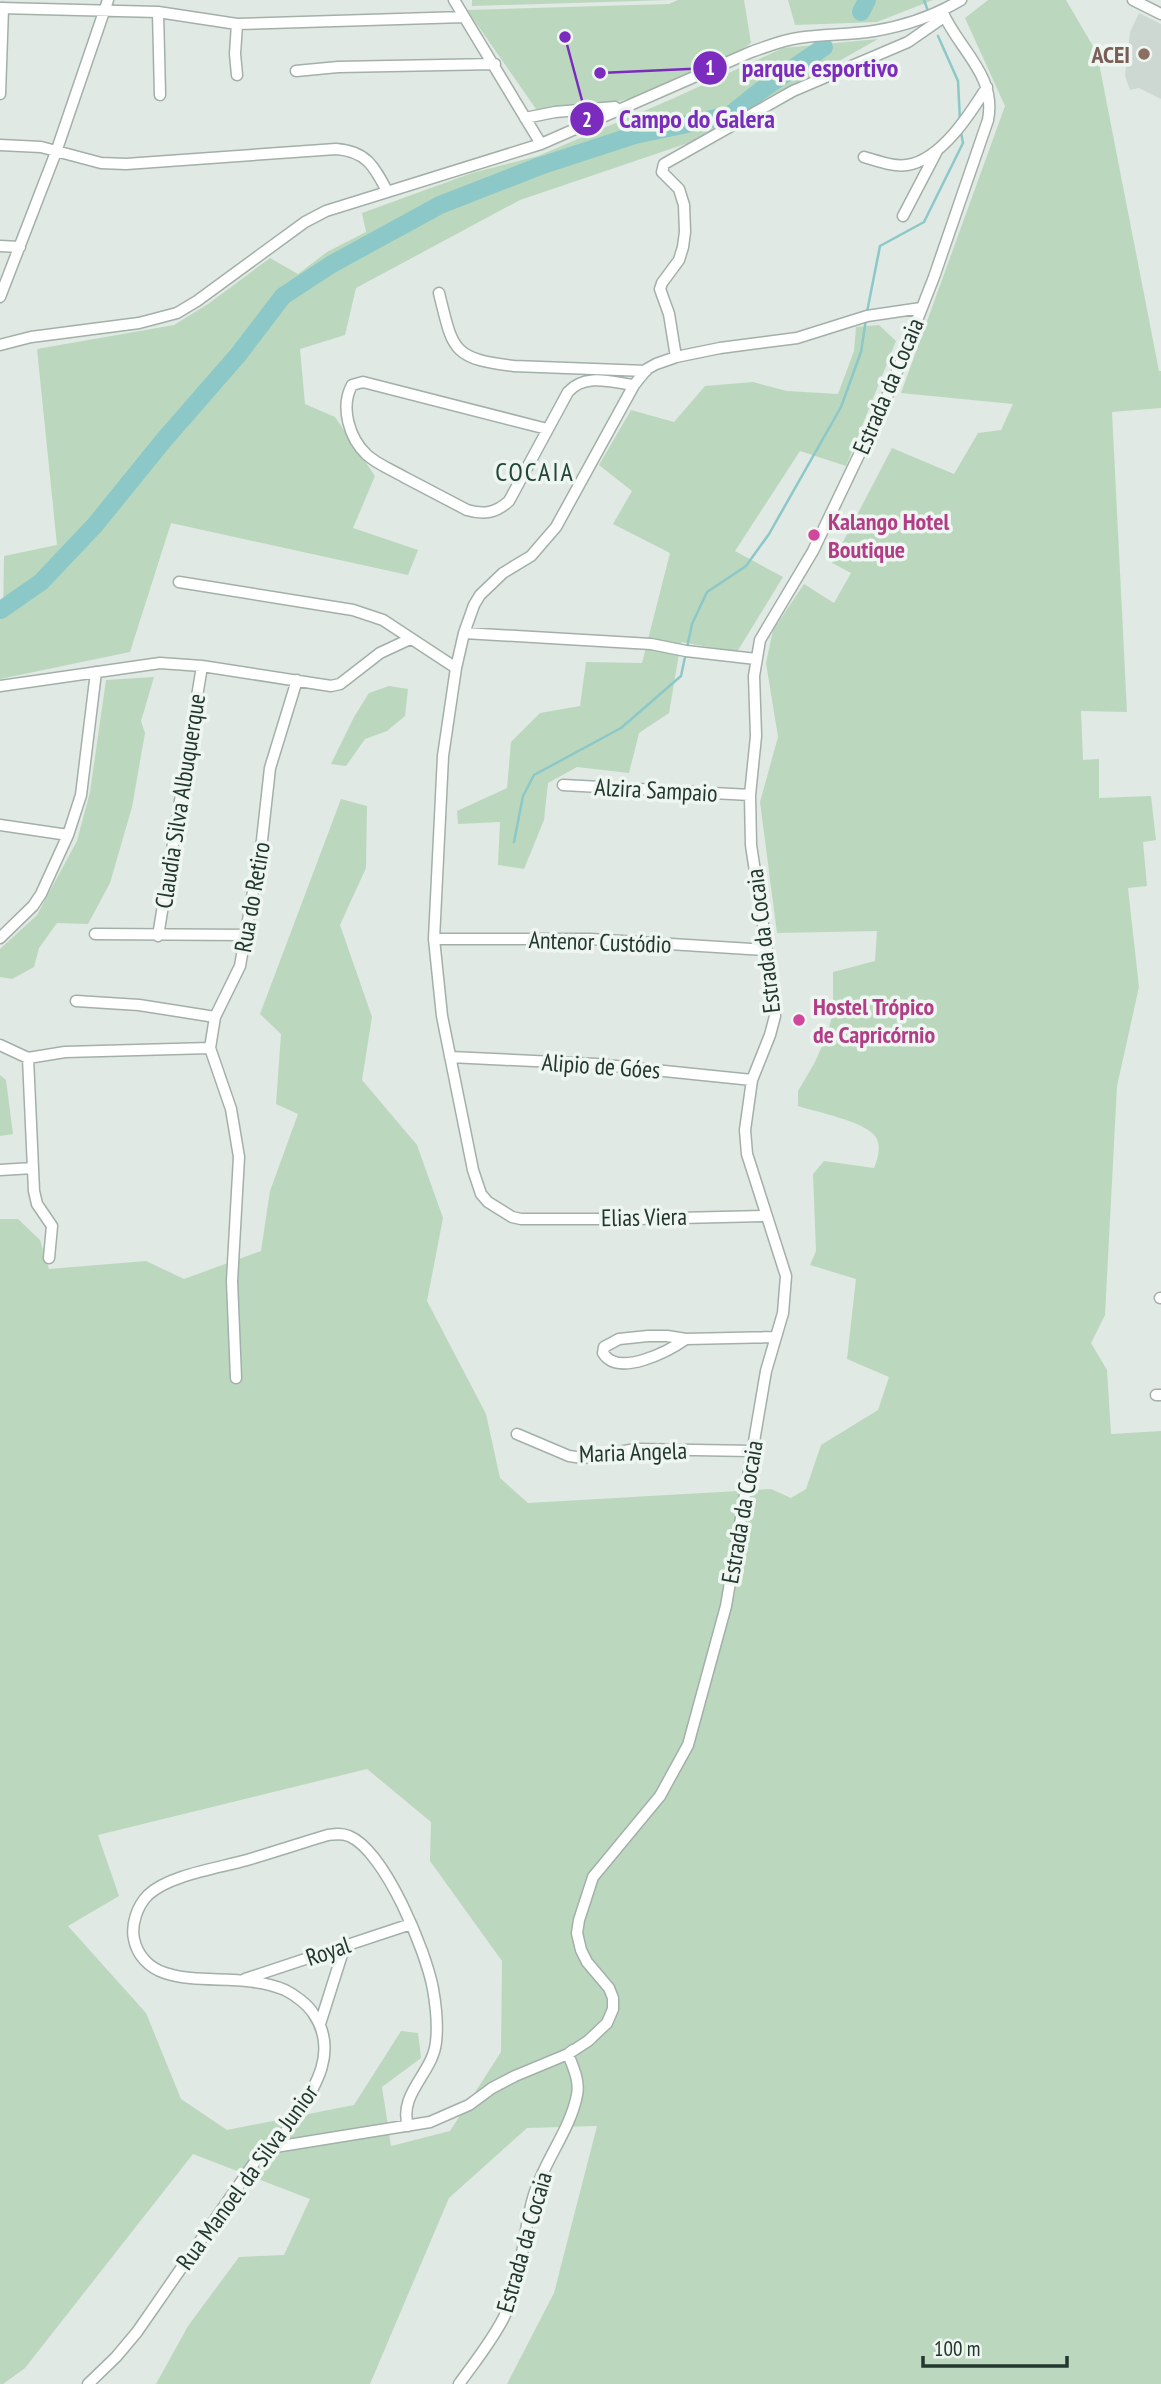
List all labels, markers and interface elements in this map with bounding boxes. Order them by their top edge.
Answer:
place label: ACEI [1091,39,1130,70]
callout: parque esportivo [692,45,912,92]
marker: ACEI [1136,46,1152,62]
text: parque esportivo [742,51,898,84]
text: 1 [705,54,715,81]
callout: Campo do Galera [570,96,789,143]
text: Campo do Galera [619,102,775,135]
text: 2 [582,106,592,133]
street label: Estrada da Cocaia [845,313,931,459]
district label: COCAIA [495,455,575,488]
place label: Kalango Hotel Boutique [828,506,950,565]
marker: Kalango Hotel Boutique [806,527,822,543]
street label: Claudia Silva Albuquerque [148,691,212,911]
street label: Alzira Sampaio [594,771,718,809]
street label: Rua do Retiro [227,839,277,955]
street label: Estrada da Cocaia [739,867,787,1015]
street label: Antenor Custódio [528,924,672,960]
place label: Hostel Trópico de Capricórnio [813,991,935,1050]
marker: Hostel Trópico de Capricórnio [791,1012,807,1028]
street label: Alipio de Góes [541,1046,661,1086]
street label: Elias Viera [601,1201,687,1233]
street label: Maria Angela [578,1435,688,1469]
street label: Estrada da Cocaia [714,1438,770,1586]
street label: Royal [302,1929,355,1973]
street label: Rua Manoel da Silva Junior [169,2078,325,2276]
street label: Estrada da Cocaia [489,2168,559,2316]
scale bar [923,2324,1066,2368]
text: 100 m [934,2335,980,2362]

